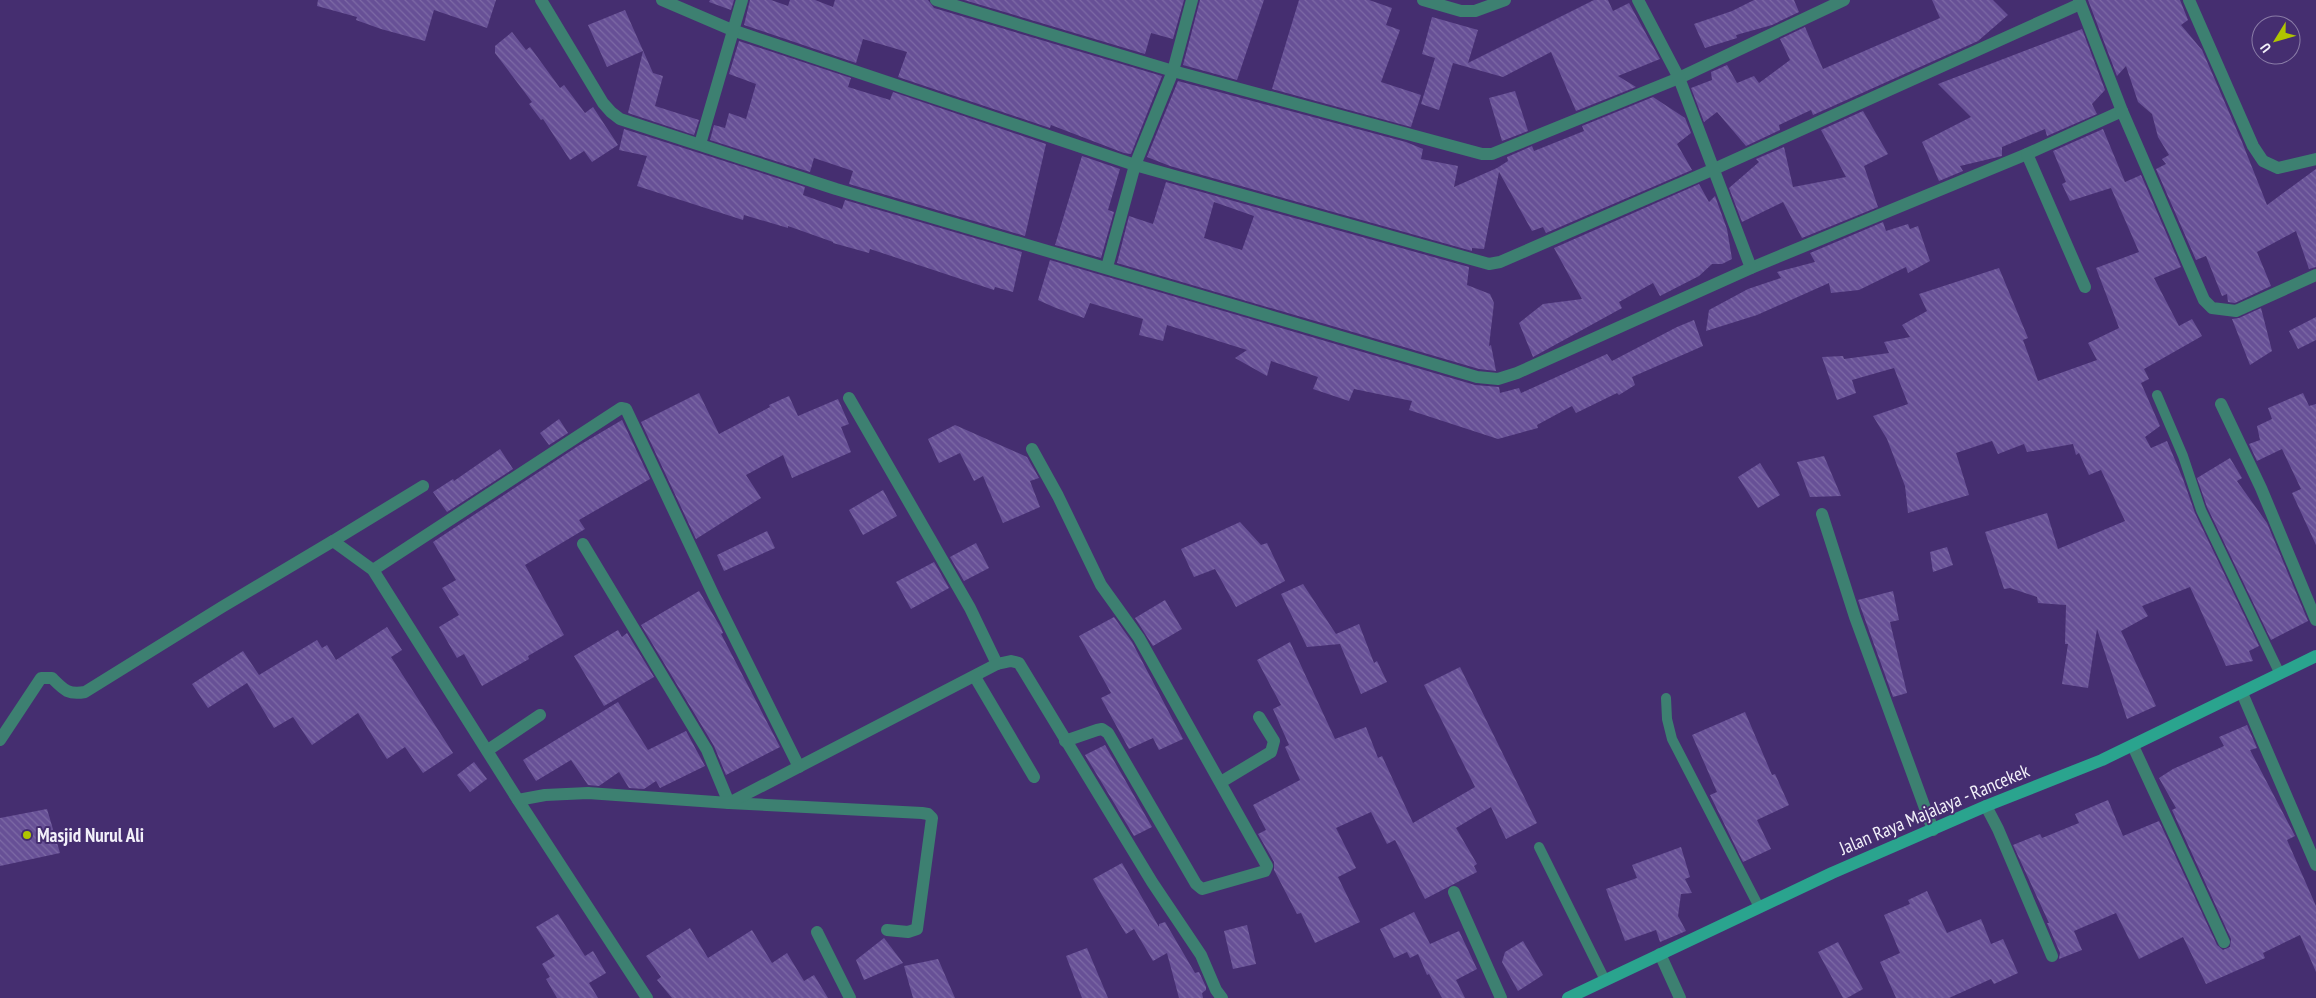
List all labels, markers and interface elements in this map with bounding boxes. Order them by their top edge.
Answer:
north arrow [2251,15,2301,65]
text: U [2256,40,2275,56]
street label: Jalan Raya Majalaya - Rancekek [1834,758,2033,860]
place label: Masjid Nurul Ali [37,823,144,847]
marker: Masjid Nurul Ali [21,829,33,841]

